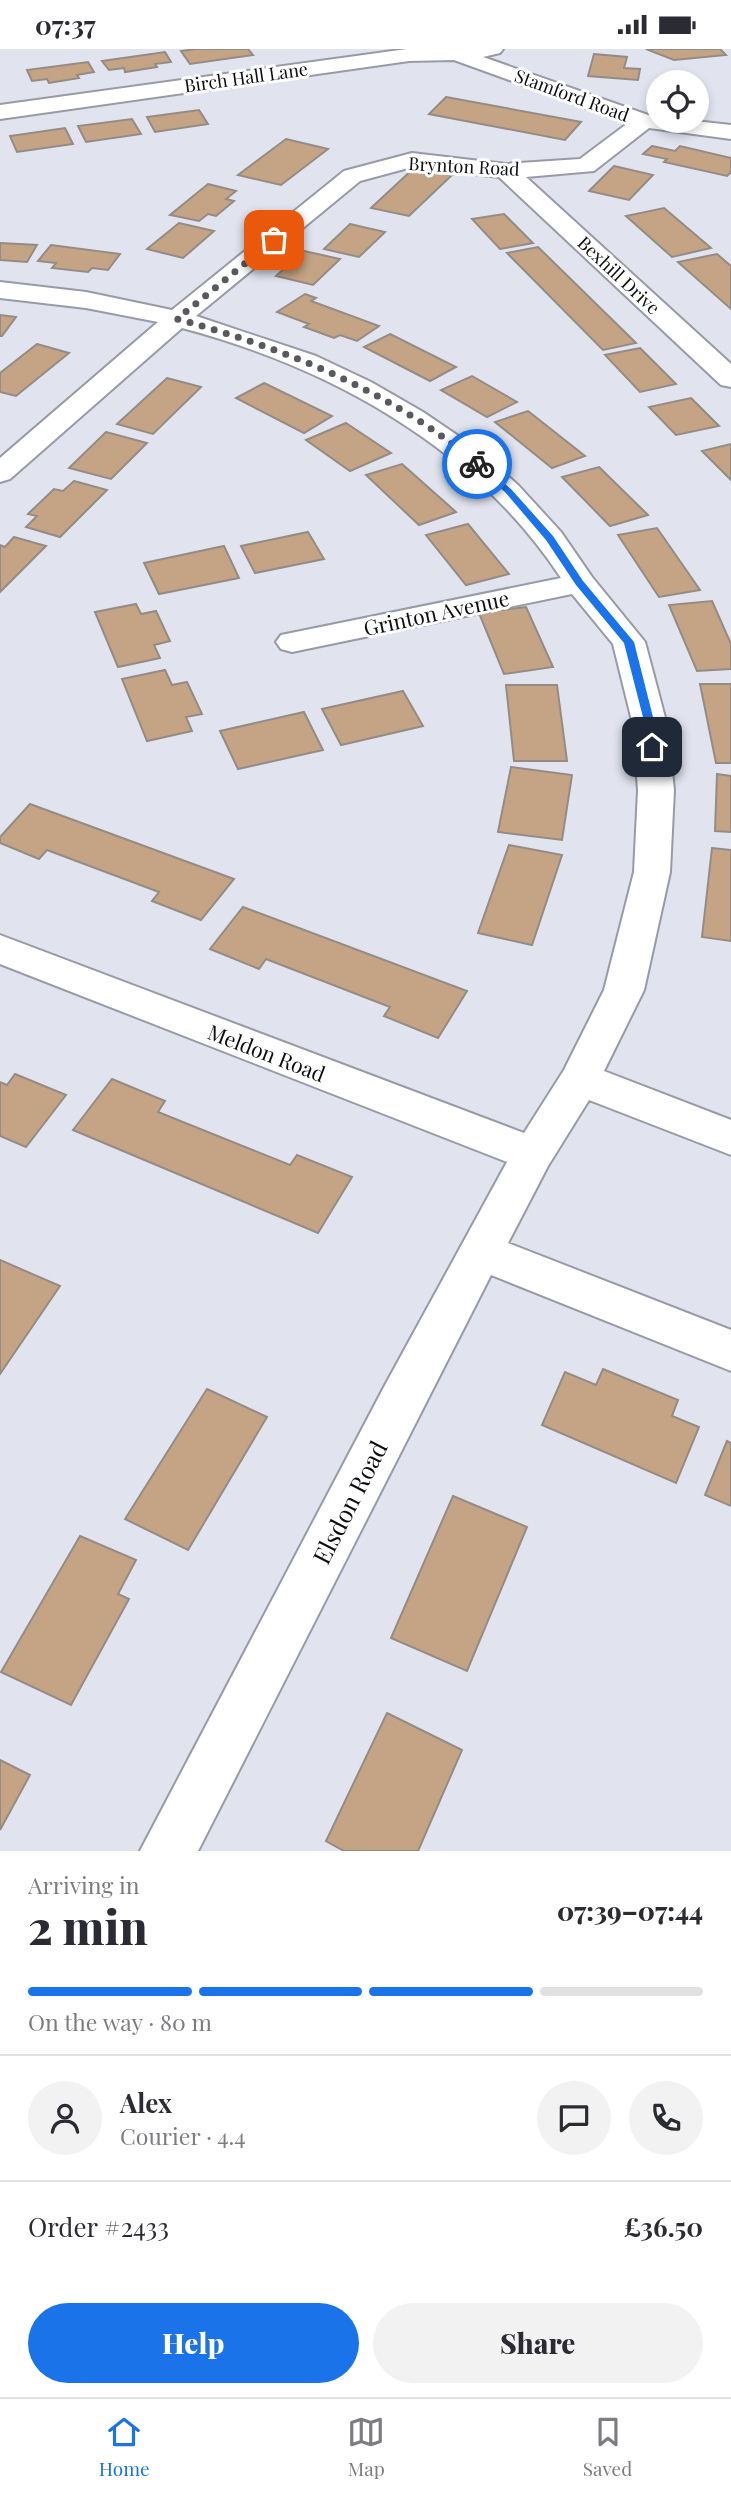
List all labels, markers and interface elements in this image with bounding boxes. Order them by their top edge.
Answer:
text: 07:37 [35,7,96,42]
street label: Birch Hall Lane [183,56,309,98]
street label: Stamford Road [511,63,633,127]
map controls [646,70,709,133]
button: locate [646,70,709,133]
street label: Brynton Road [408,151,521,181]
pin [244,210,304,270]
icon: bag [255,221,293,259]
street label: Bexhill Drive [573,231,665,319]
courier [442,429,512,499]
icon: bike [458,445,496,483]
street label: Grinton Avenue [361,583,511,641]
pin [622,717,682,777]
icon: home [633,728,671,766]
street label: Meldon Road [204,1017,330,1087]
street label: Elsdon Road [304,1435,394,1569]
text: Arriving in [28,1869,140,1900]
text: 07:39–07:44 [557,1893,703,1928]
text: 2 min [28,1895,148,1957]
text: On the way · 80 m [28,2006,212,2037]
button: person [28,2081,102,2155]
button: chat [537,2081,611,2155]
button: phone [629,2081,703,2155]
text: Alex [120,2085,172,2120]
text: Courier · 4.4 [120,2120,246,2151]
text: Order #2433 [28,2209,169,2244]
text: £36.50 [624,2209,703,2244]
button: Help [28,2303,359,2383]
button: Share [373,2303,703,2383]
tab: Home [99,2413,150,2481]
tab: Map [347,2413,385,2481]
tab: Saved [583,2413,632,2481]

